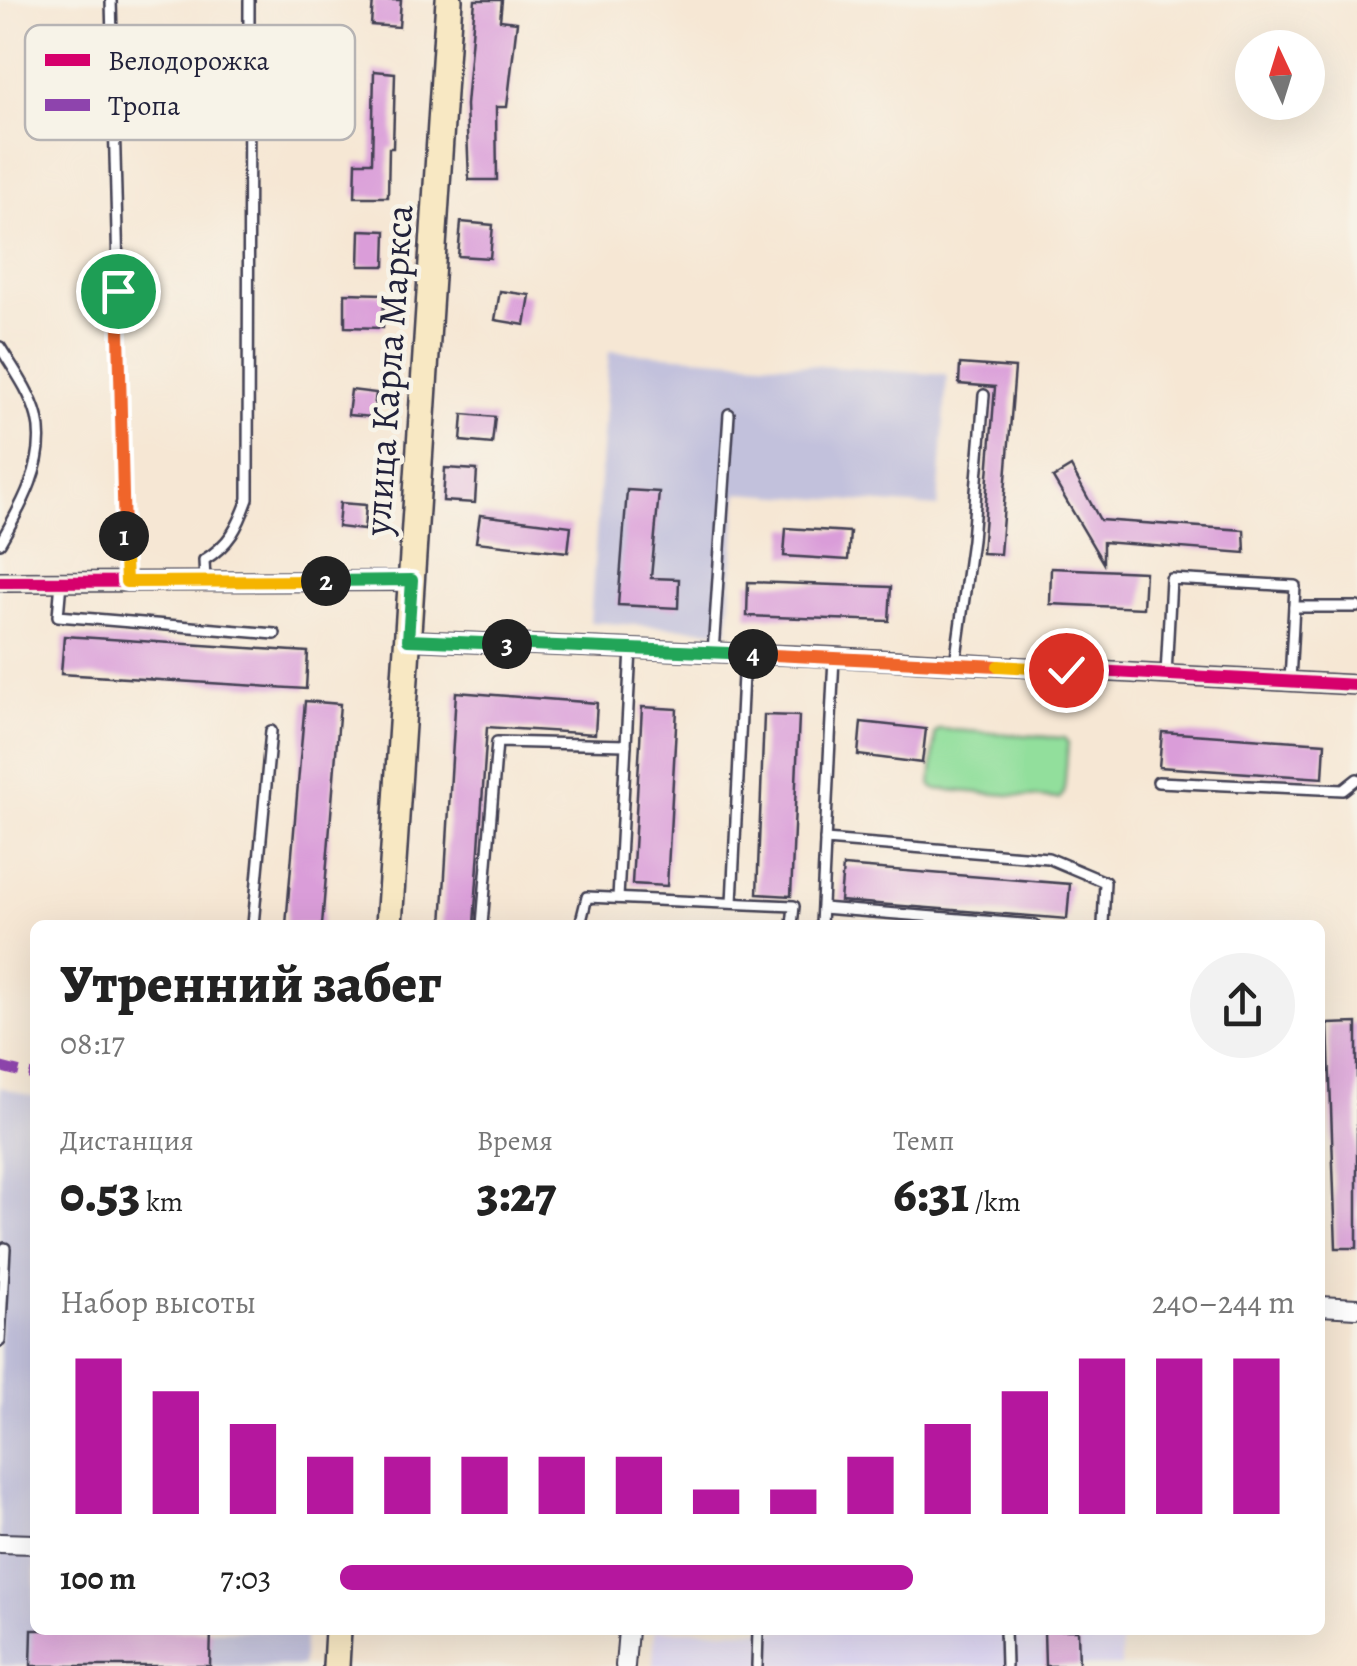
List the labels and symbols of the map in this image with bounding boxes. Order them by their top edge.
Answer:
legend [25,25,355,140]
north arrow [1235,30,1325,120]
text: Велодорожка [108,42,270,80]
text: Тропа [108,87,180,125]
street label: улица Карла Маркса [350,202,426,538]
pin [76,249,161,334]
pin: 1 [99,511,149,561]
pin: 2 [301,556,351,606]
pin: 3 [482,619,532,669]
pin [1024,628,1109,713]
pin: 4 [728,629,778,679]

